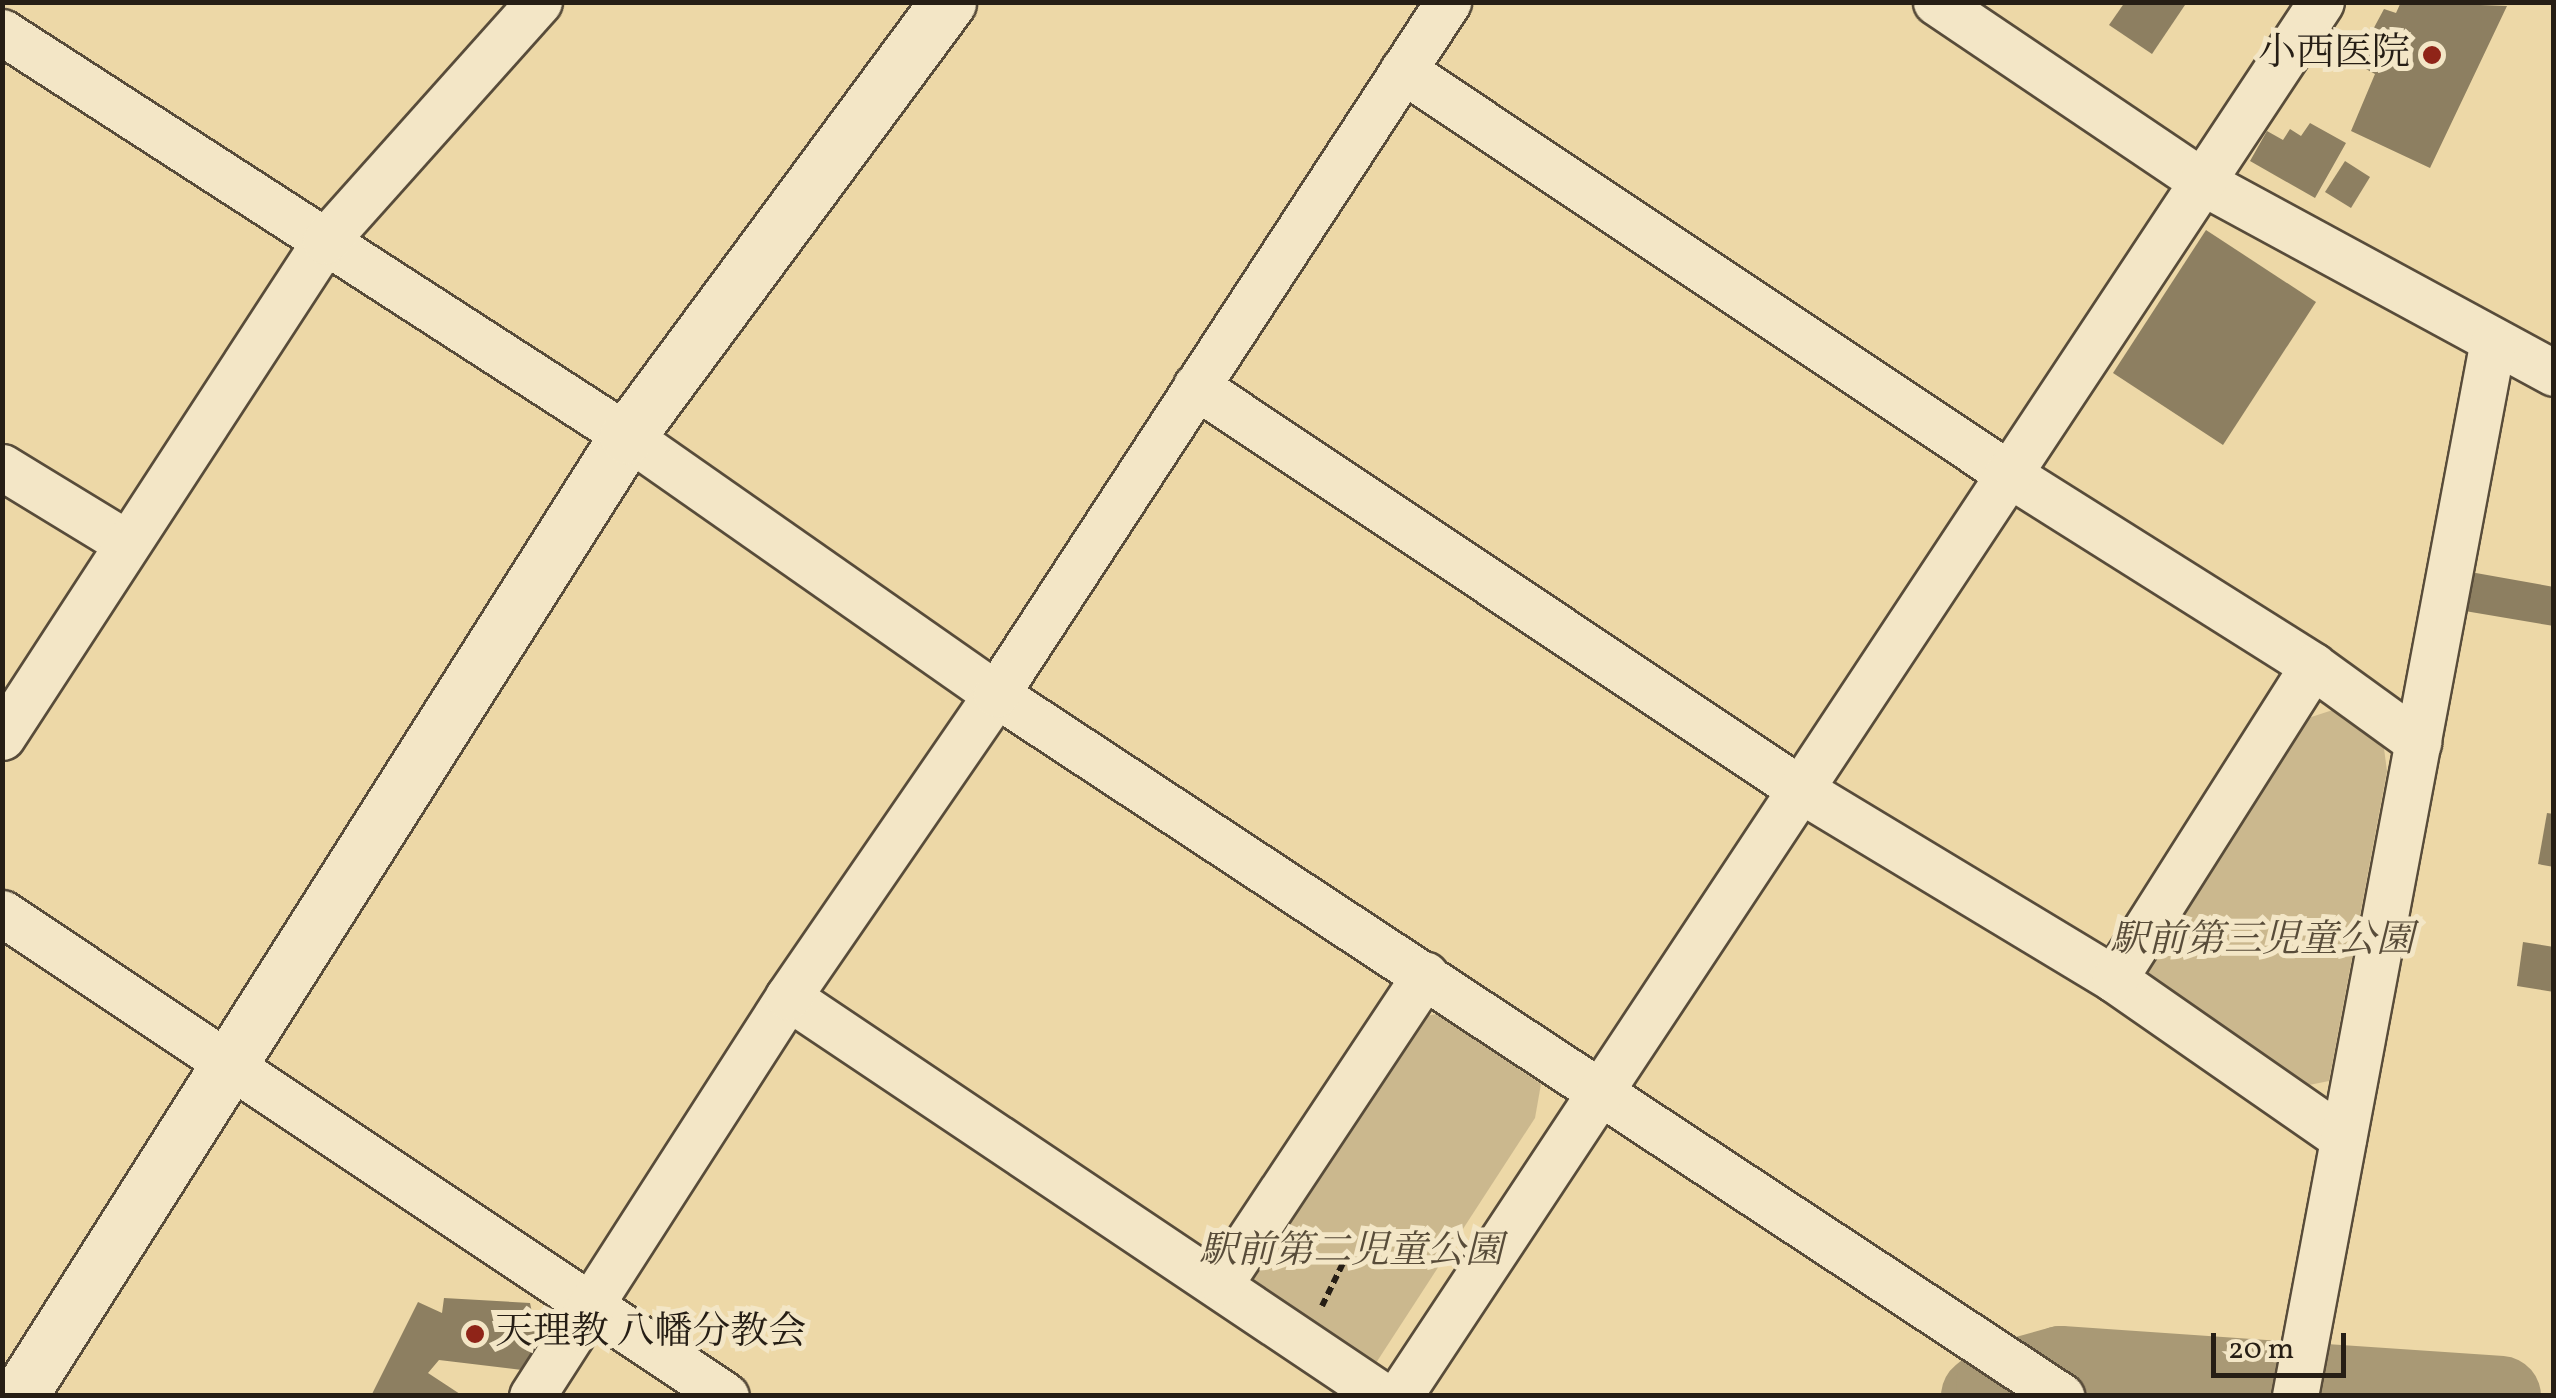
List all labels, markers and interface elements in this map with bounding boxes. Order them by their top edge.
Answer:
place label: 小西医院 [2258,32,2410,78]
marker: 小西医院 [2419,42,2445,68]
park label: 駅前第三児童公園 [2110,919,2414,965]
park label: 駅前第二児童公園 [1199,1230,1503,1276]
place label: 天理教 八幡分教会 [495,1311,807,1357]
scale bar [2216,1313,2351,1375]
marker: 天理教 八幡分教会 [464,1323,486,1345]
text: 20 m [2228,1329,2294,1371]

